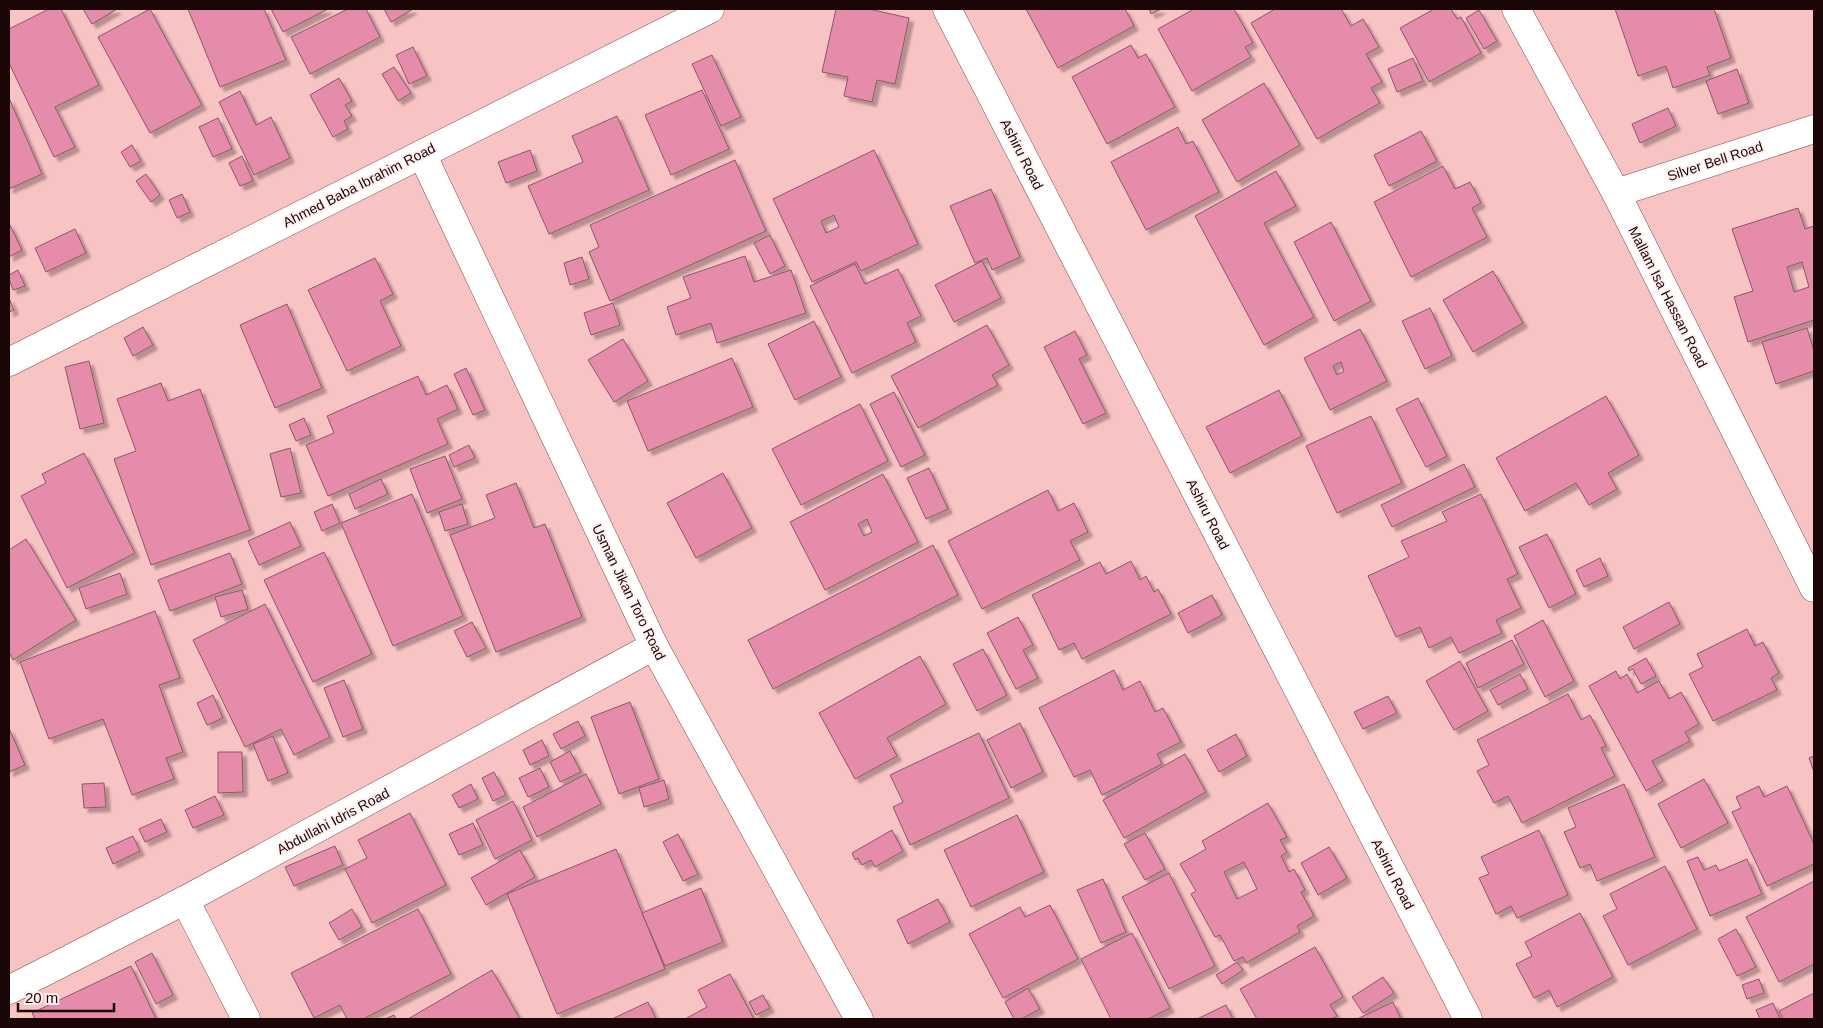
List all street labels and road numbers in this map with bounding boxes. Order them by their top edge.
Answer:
street label: Ashiru Road [997,116,1047,192]
street label: Silver Bell Road [1665,138,1765,184]
street label: Ahmed Baba Ibrahim Road [280,140,438,230]
street label: Mallam Isa Hassan Road [1625,224,1711,370]
street label: Ashiru Road [1183,476,1233,552]
street label: Usman Jikan Toro Road [589,521,669,663]
street label: Abdullahi Idris Road [274,785,392,857]
street label: Ashiru Road [1368,836,1418,912]

